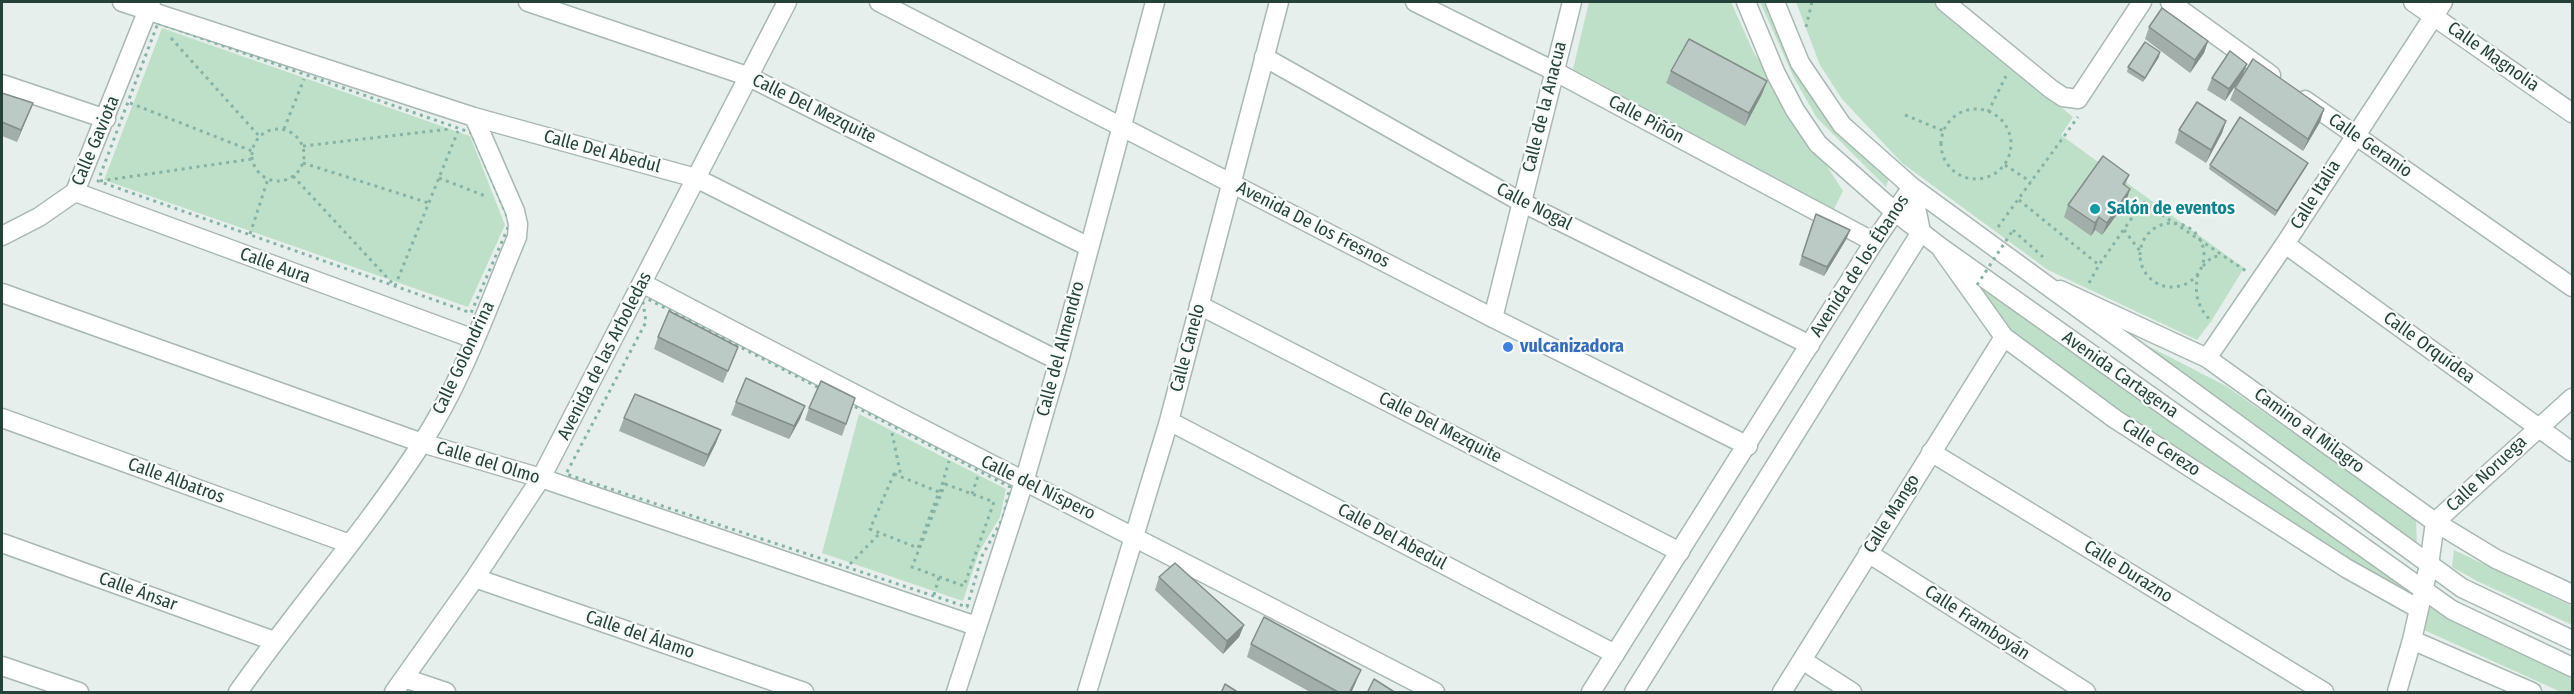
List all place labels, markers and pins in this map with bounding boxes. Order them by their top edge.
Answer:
place label: Salón de eventos [2107,198,2235,220]
marker: Salón de eventos [2088,202,2102,216]
place label: vulcanizadora [1520,336,1624,358]
marker: vulcanizadora [1501,340,1515,354]

